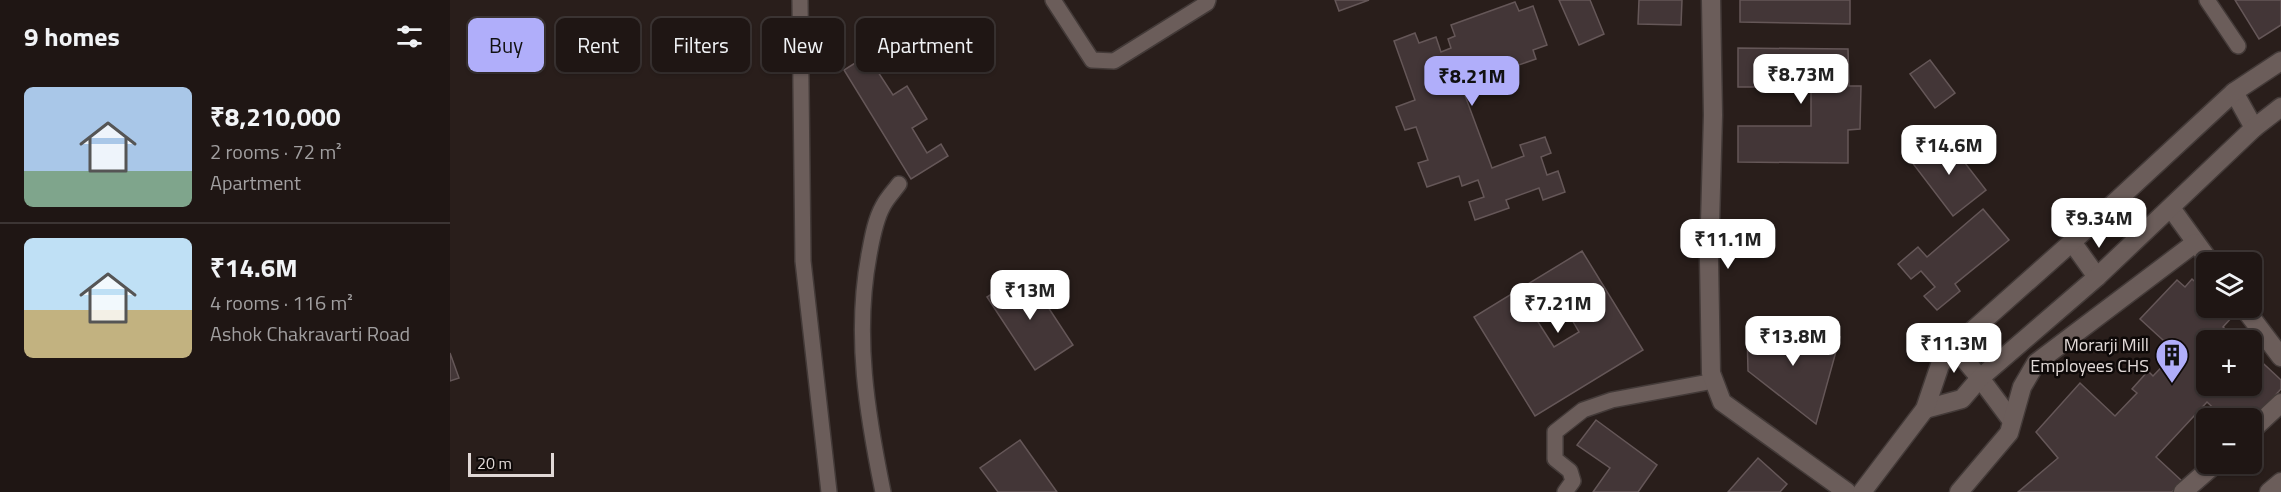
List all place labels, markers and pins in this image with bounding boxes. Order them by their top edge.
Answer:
pin: ₹8.73M [1752,54,1850,105]
pin: ₹8.21M [1423,56,1521,107]
pin: ₹14.6M [1900,125,1998,176]
pin: ₹9.34M [2050,198,2148,249]
pin: ₹11.1M [1679,219,1777,270]
pin: ₹13M [994,270,1066,321]
pin: ₹7.21M [1509,283,1607,334]
pin: ₹13.8M [1744,316,1842,367]
pin: ₹11.3M [1905,323,2003,374]
place label: Morarji Mill Employees CHS [2030,331,2149,379]
building icon: Morarji Mill Employees CHS [2154,337,2190,384]

